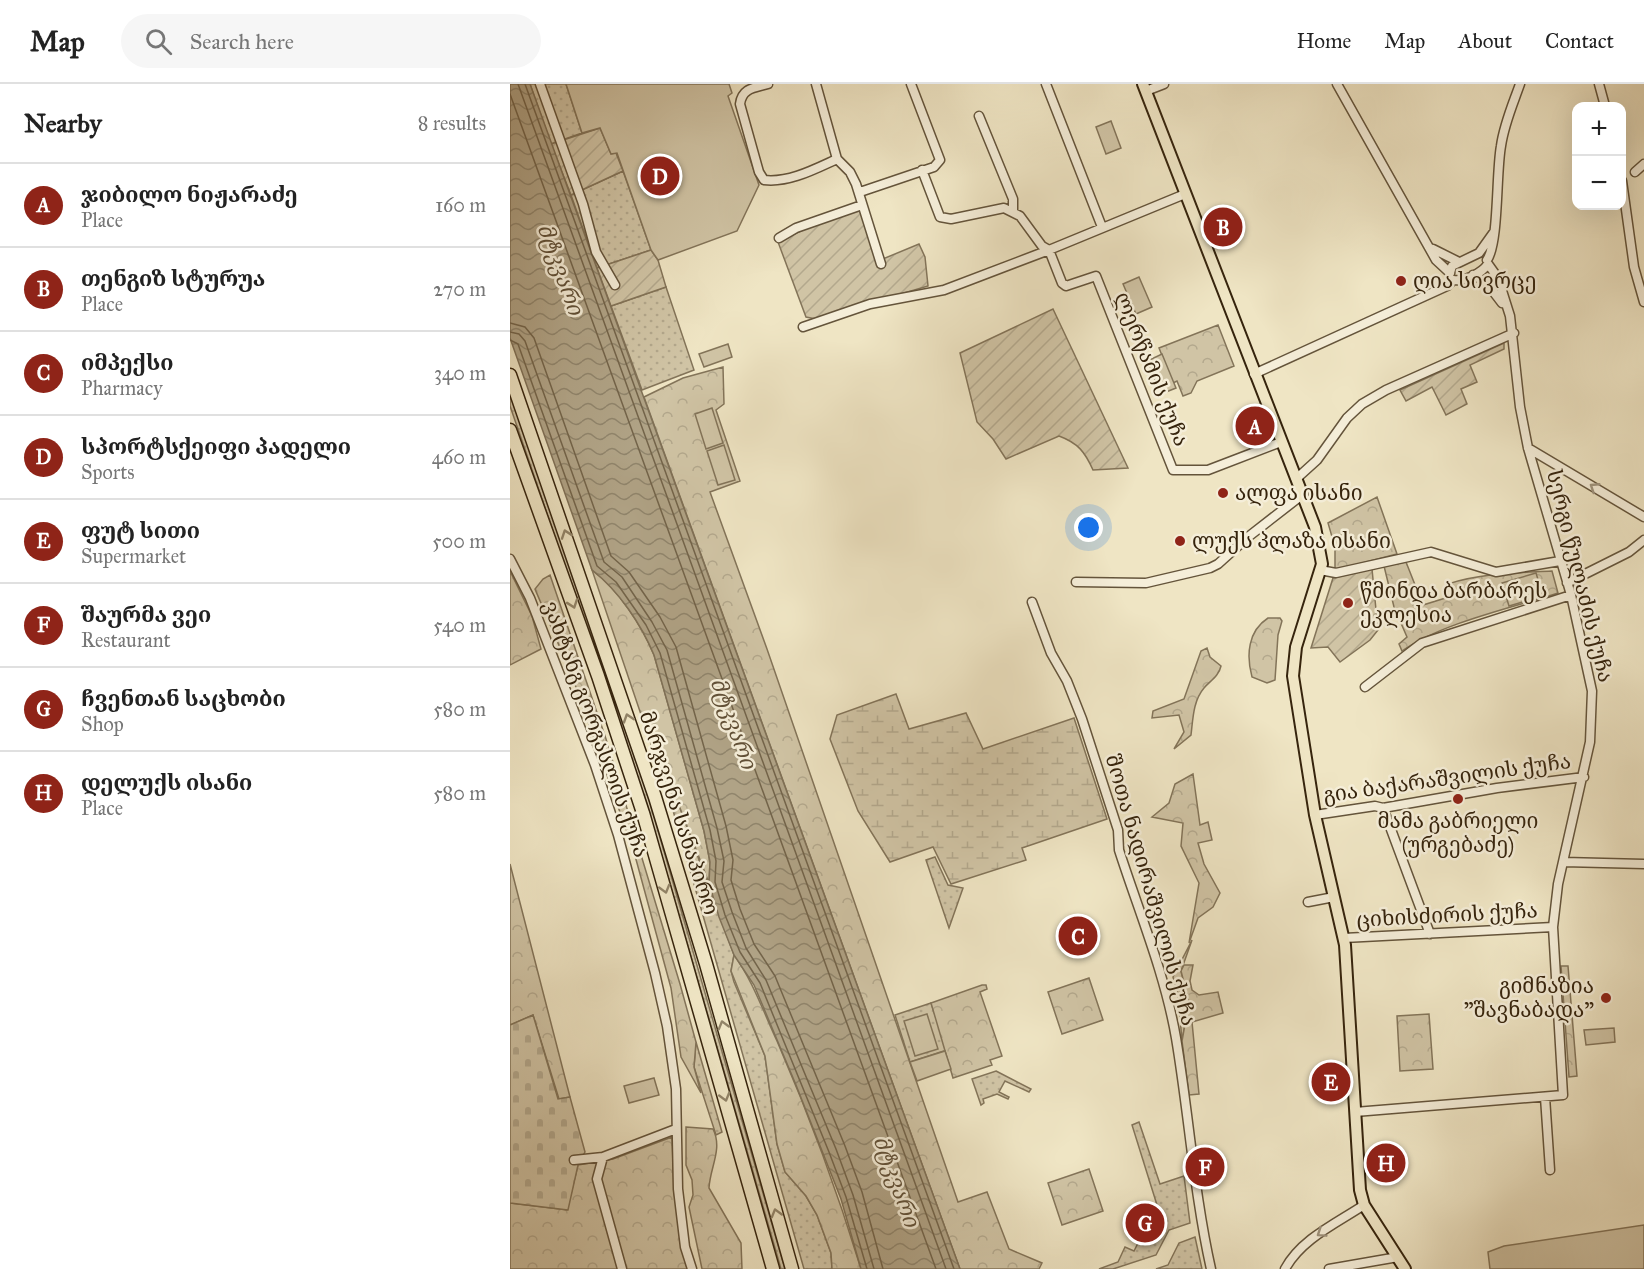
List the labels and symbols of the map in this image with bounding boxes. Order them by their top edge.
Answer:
pin: D [640,154,680,199]
pin: B [1204,204,1242,250]
water label: მტკვარი [532,220,590,320]
place label: ღია სივრცე [1413,268,1537,294]
marker: ღია სივრცე [1394,274,1408,288]
street label: ლერწამის ქუჩა [1109,288,1195,450]
pin: A [1236,404,1274,448]
street label: სერგი წულაძის ქუჩა [1541,467,1619,685]
place label: ალფა ისანი [1235,480,1363,506]
one-way arrow [1590,483,1601,494]
marker: ალფა ისანი [1216,486,1230,500]
your location [1074,513,1103,542]
place label: ლუქს პლაზა ისანი [1192,528,1391,554]
one-way arrow [560,529,573,540]
marker: ლუქს პლაზა ისანი [1173,534,1187,548]
place label: წმინდა ბარბარეს ეკლესია [1360,578,1547,628]
marker: წმინდა ბარბარეს ეკლესია [1341,596,1355,610]
street label: ვახტანგ გორგასლის ქუჩა [537,597,655,861]
one-way arrow [565,598,578,609]
water label: მტკვარი [705,674,763,774]
street label: მარჯვენა სანაპირო [634,708,724,918]
one-way arrow [623,713,636,724]
street label: გია ბაქარაშვილის ქუჩა [1322,748,1572,808]
street label: შოთა ნადირაშვილის ქუჩა [1100,751,1202,1029]
marker: მამა გაბრიელი (ურგებაძე) [1451,792,1465,806]
place label: მამა გაბრიელი (ურგებაძე) [1377,808,1539,858]
one-way arrow [658,883,670,894]
street label: ციხისძირის ქუჩა [1356,897,1538,933]
pin: C [1058,914,1098,958]
place label: გიმნაზია "შავნაბადა" [1464,973,1594,1023]
marker: გიმნაზია "შავნაბადა" [1599,991,1613,1005]
one-way arrow [718,1020,730,1031]
pin: E [1312,1060,1350,1104]
one-way arrow [718,1091,730,1102]
water label: მტკვარი [868,1132,926,1232]
pin: H [1366,1140,1406,1186]
pin: F [1186,1144,1224,1190]
pin: G [1126,1200,1164,1246]
one-way arrow [771,1208,783,1219]
one-way arrow [1317,1226,1327,1238]

